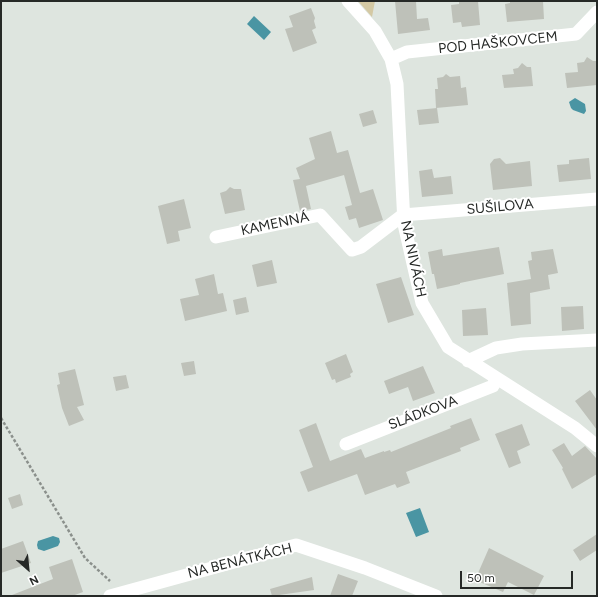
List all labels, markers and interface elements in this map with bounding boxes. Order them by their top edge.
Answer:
street label: POD HAŠKOVCEM [438,28,558,58]
street label: SUŠILOVA [466,196,534,218]
street label: KAMENNÁ [239,209,311,239]
street label: NA NIVÁCH [397,219,429,299]
street label: SLÁDKOVA [386,392,460,434]
street label: NA BENÁTKÁCH [186,540,294,582]
north arrow [8,549,48,589]
scale bar [462,563,575,589]
text: 50 m [467,571,495,585]
text: N [27,572,40,588]

